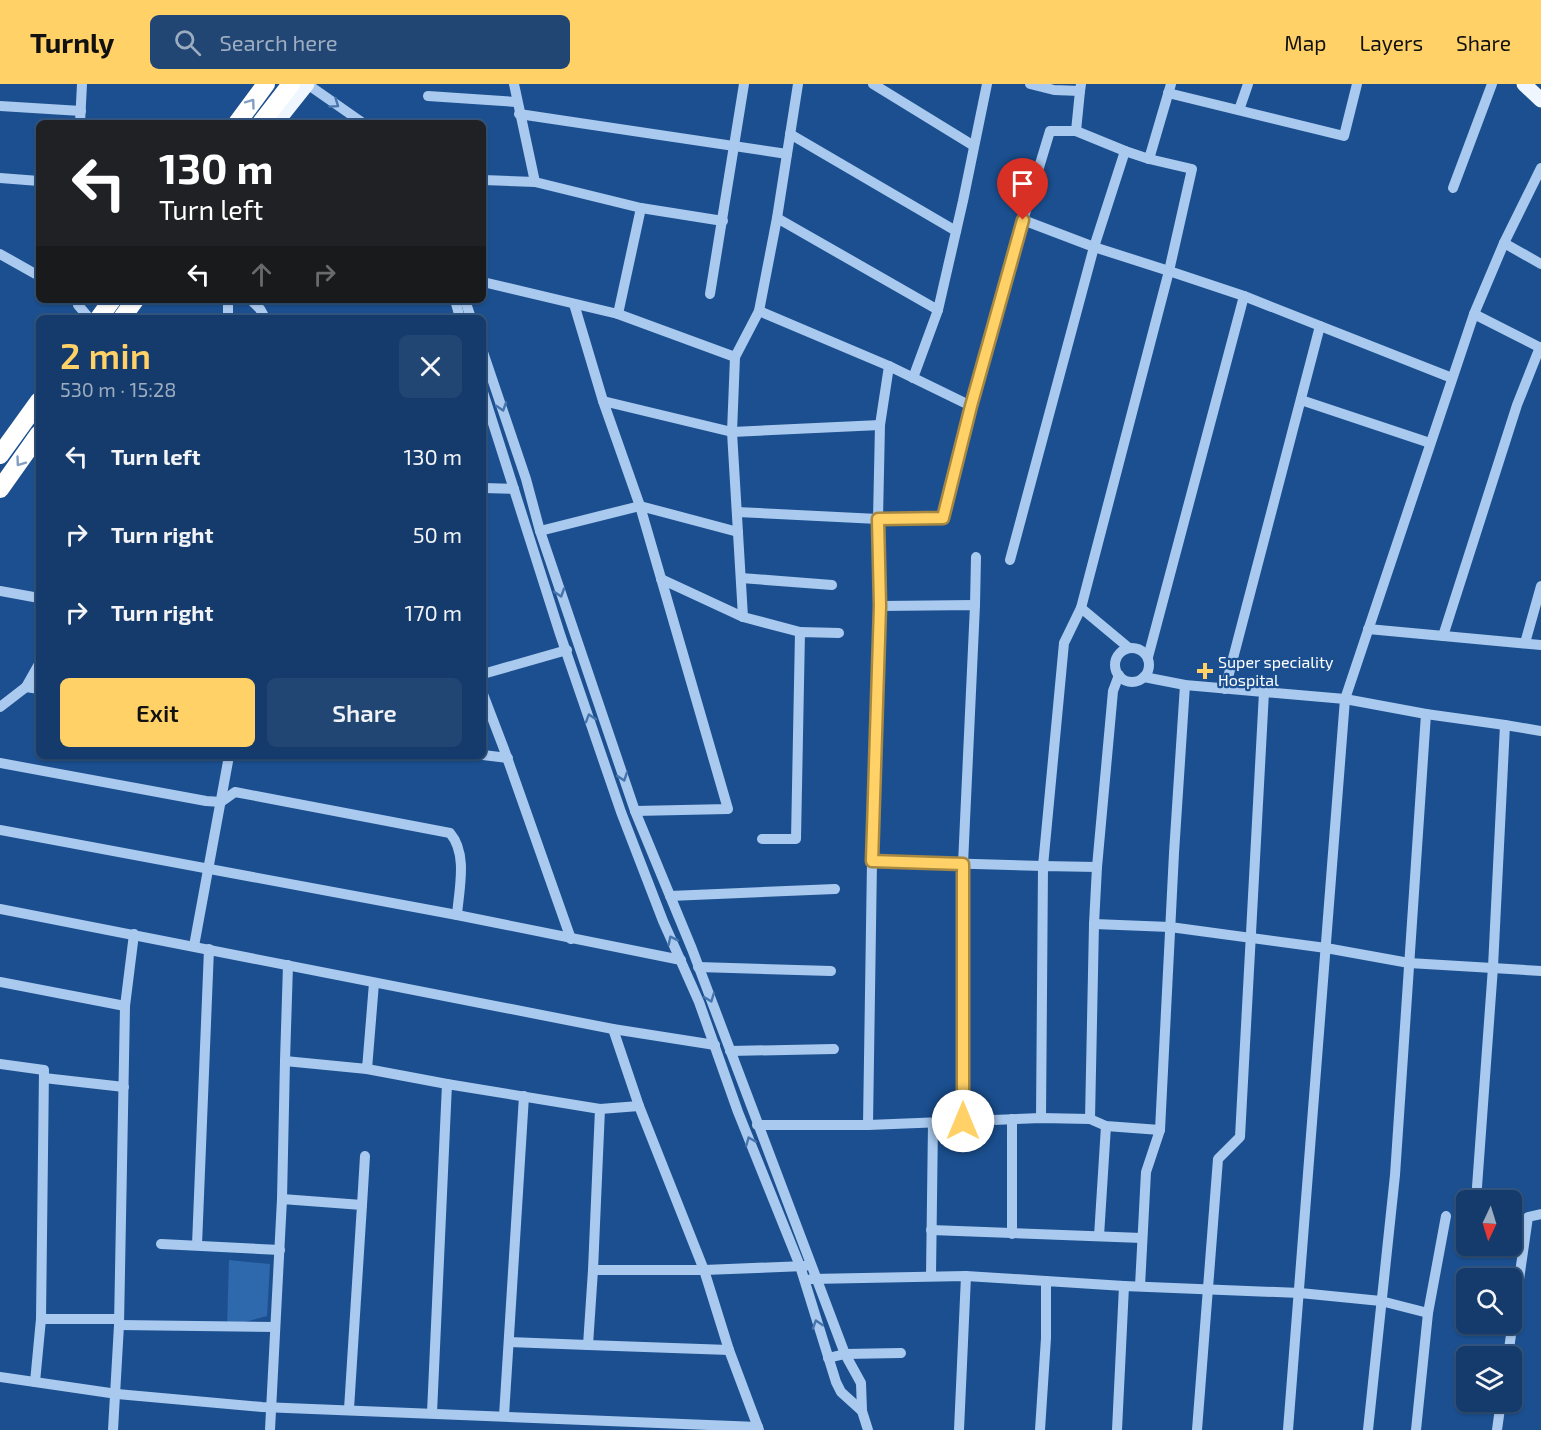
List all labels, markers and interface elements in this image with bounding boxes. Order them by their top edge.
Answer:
search box [150,15,570,69]
text: Turnly [30,25,114,59]
icon: search [171,26,204,59]
text: Search here [219,29,338,55]
text: Map [1284,30,1326,55]
text: Layers [1359,30,1423,55]
text: Share [1456,30,1511,55]
one-way arrow [328,97,339,108]
one-way arrow [244,99,255,110]
text: 130 m [159,142,274,192]
icon: left [60,144,138,222]
pin [997,158,1048,220]
icon: arrive [1006,167,1039,200]
text: Turn left [159,193,263,225]
icon: left [182,258,215,291]
icon: ahead [245,258,278,291]
icon: right [308,258,341,291]
text: 2 min [60,333,151,376]
button: close [399,335,462,398]
text: 530 m · 15:28 [60,377,176,401]
one-way arrow [495,401,507,412]
icon: left [60,440,93,473]
text: Turn left [111,443,200,469]
text: 130 m [404,443,462,469]
one-way arrow [16,455,27,466]
icon: right [60,518,93,551]
text: Turn right [111,521,213,547]
text: 50 m [413,521,462,547]
one-way arrow [553,587,566,598]
icon: right [60,596,93,629]
text: Turn right [111,599,213,625]
text: 170 m [405,599,462,625]
place label: Super speciality Hospital [1218,652,1334,689]
marker: Super speciality Hospital [1196,662,1214,680]
button: Exit [60,678,255,747]
button: Share [267,678,462,747]
one-way arrow [584,713,597,724]
one-way arrow [616,772,629,782]
one-way arrow [668,935,680,946]
one-way arrow [703,992,715,1003]
position arrow [931,1089,995,1153]
one-way arrow [745,1136,757,1147]
north arrow [1456,1190,1522,1256]
map controls [1456,1190,1522,1412]
button: search [1456,1268,1522,1334]
one-way arrow [812,1319,824,1330]
button: layers [1456,1346,1522,1412]

